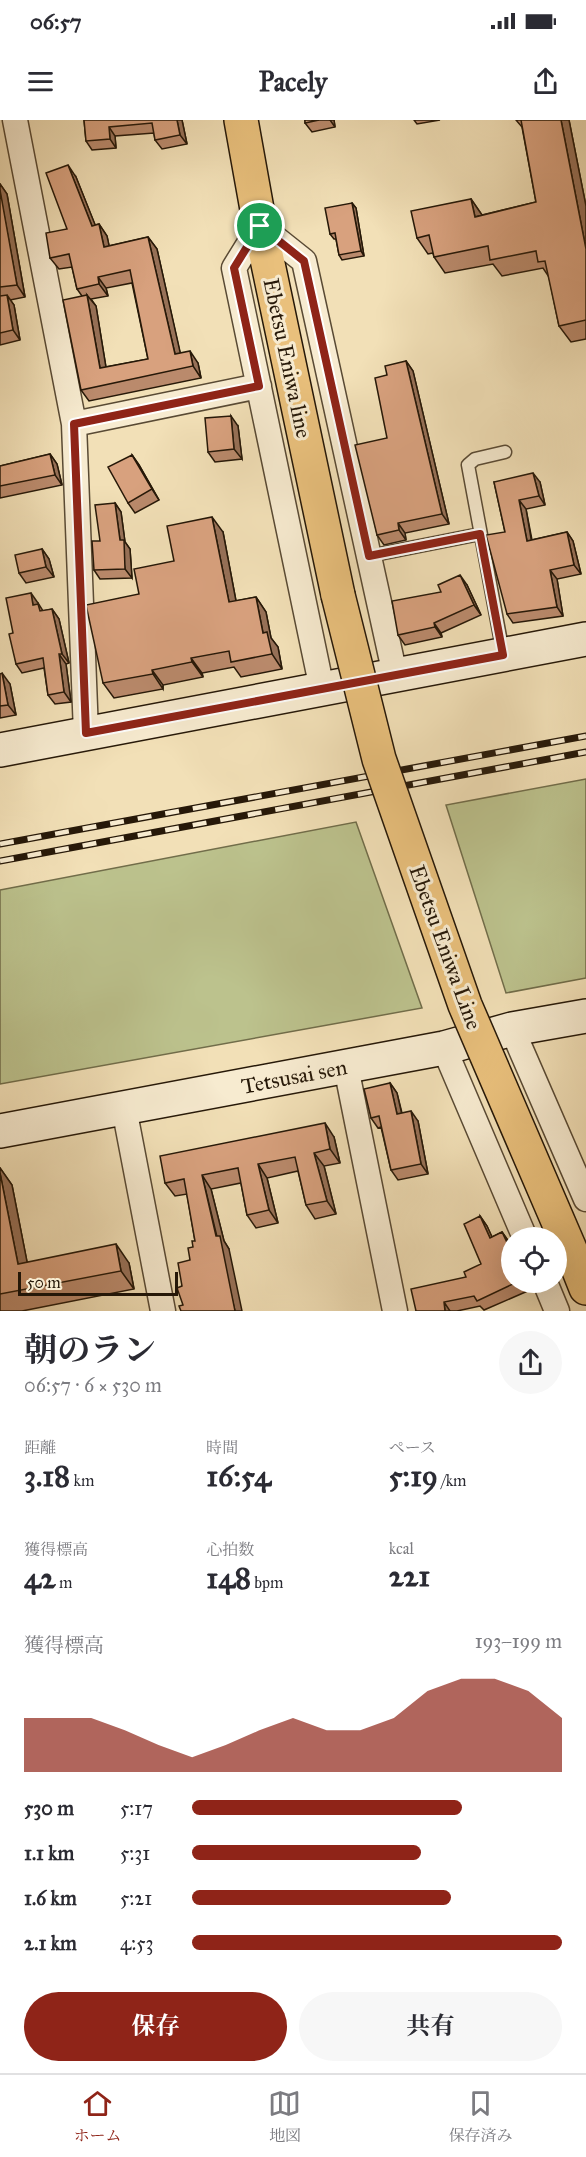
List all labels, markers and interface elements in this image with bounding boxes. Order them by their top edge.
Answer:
text: 06:57 [30,8,82,35]
icon: menu [24,65,57,98]
text: Pacely [259,65,327,98]
icon: share [529,65,562,98]
pin [234,200,285,251]
icon: arrive [243,209,276,242]
street label: Ebetsu Eniwa line [257,276,318,441]
street label: Ebetsu Eniwa Line [403,861,488,1033]
street label: Tetsusai sen [239,1053,349,1100]
map controls [501,1227,567,1293]
button: locate [501,1227,567,1293]
scale bar [18,1269,178,1296]
text: 50 m [27,1273,61,1292]
text: 朝のラン [24,1330,156,1370]
button: share [499,1331,562,1394]
text: 06:57 · 6 × 530 m [24,1373,162,1397]
text: 距離 [24,1438,56,1457]
text: 時間 [206,1438,238,1457]
text: ペース [389,1438,436,1457]
text: 3.18 [24,1458,70,1494]
text: 16:54 [206,1458,271,1494]
text: 5:19 [389,1458,438,1494]
text: km [70,1471,94,1490]
text: /km [438,1471,467,1490]
text: kcal [389,1539,414,1558]
text: 獲得標高 [24,1540,88,1559]
text: 心拍数 [206,1540,254,1559]
text: 221 [389,1558,430,1594]
text: 42 [24,1560,56,1596]
text: 148 [206,1560,251,1596]
text: m [56,1573,72,1592]
text: bpm [251,1573,283,1592]
text: 193–199 m [475,1629,562,1653]
text: 獲得標高 [24,1633,104,1657]
text: 530 m [24,1796,74,1820]
text: 5:17 [120,1796,153,1820]
text: 1.1 km [24,1841,74,1865]
text: 5:31 [120,1841,150,1865]
text: 1.6 km [24,1886,77,1910]
text: 5:21 [120,1886,152,1910]
text: 2.1 km [24,1931,77,1955]
text: 4:53 [120,1931,153,1955]
button: 保存 [24,1992,287,2061]
button: 共有 [299,1992,562,2061]
tab: ホーム [73,2087,122,2146]
tab: 地図 [268,2087,301,2146]
tab: 保存済み [448,2087,512,2146]

